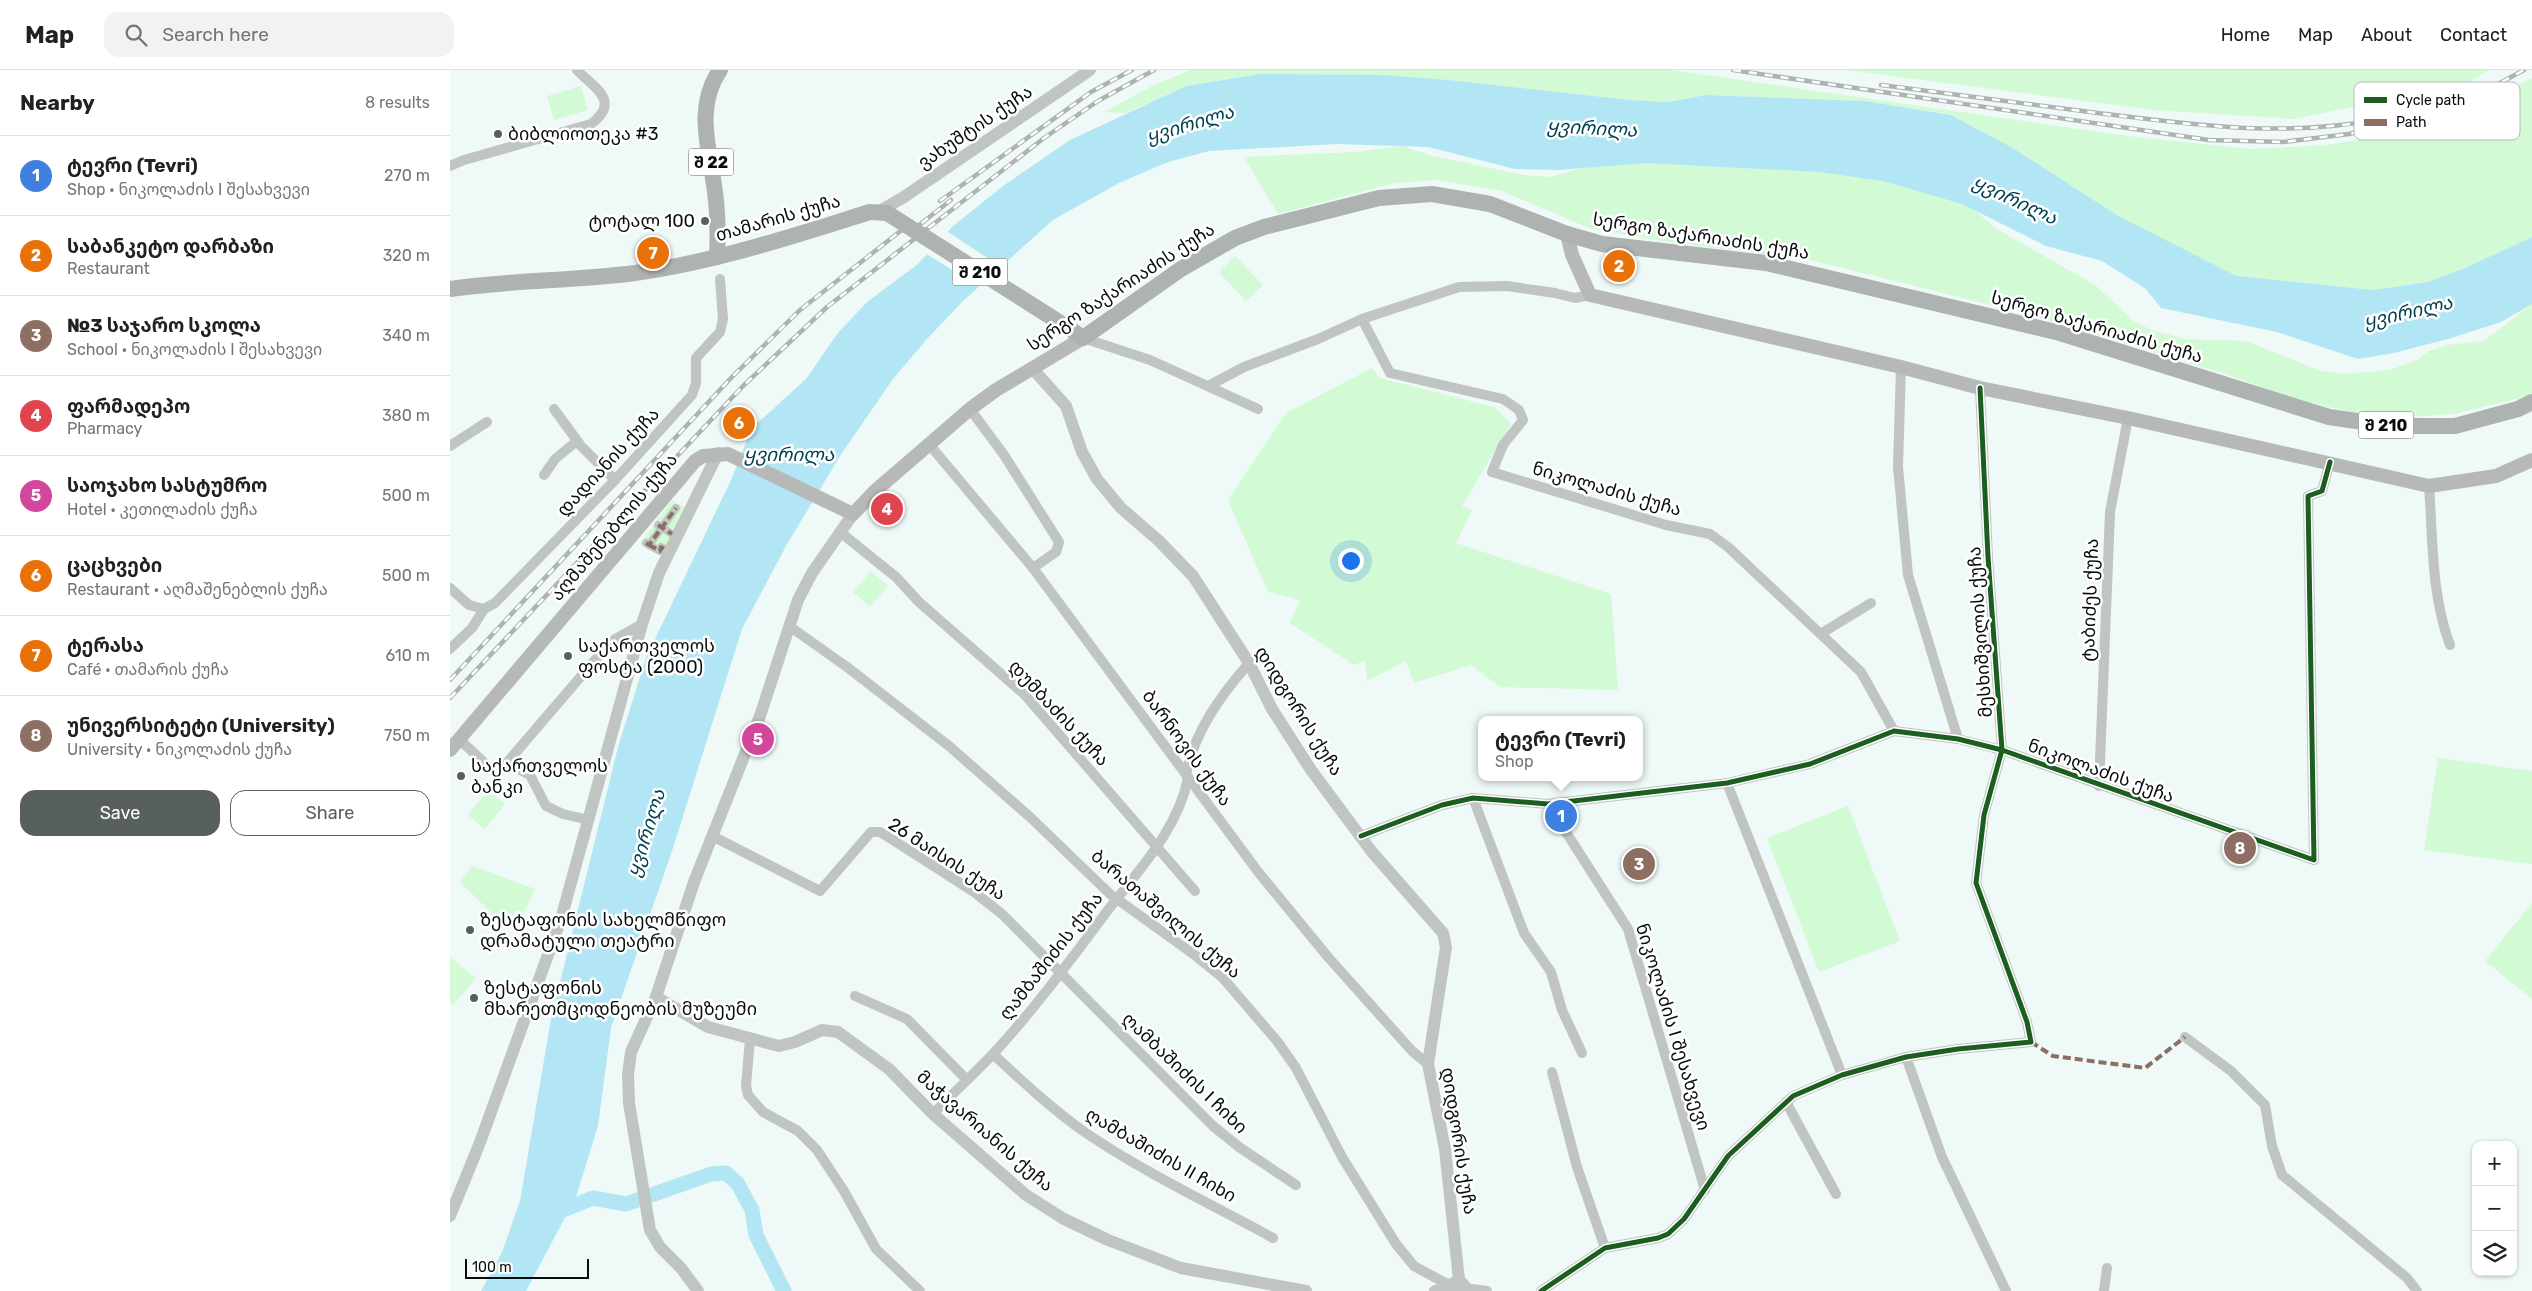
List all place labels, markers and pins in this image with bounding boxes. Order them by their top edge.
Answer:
place label: ბიბლიოთეკა #3 [508,123,659,145]
marker: ბიბლიოთეკა #3 [492,128,504,140]
place label: ტოტალ 100 [588,210,695,232]
marker: ტოტალ 100 [699,215,711,227]
pin: 7 [637,234,669,272]
pin: 2 [1603,247,1635,285]
pin: 6 [723,404,755,442]
pin: 4 [871,490,903,528]
place label: საქართველოს ფოსტა (2000) [578,635,715,678]
marker: საქართველოს ფოსტა (2000) [562,650,574,662]
pin: 5 [742,720,774,758]
place label: საქართველოს ბანკი [471,755,608,798]
marker: საქართველოს ბანკი [455,770,467,782]
pin: 1 [1545,797,1577,835]
pin: 8 [2224,829,2256,867]
pin: 3 [1623,845,1655,883]
place label: ზესტაფონის სახელმწიფო დრამატული თეატრი [480,909,726,952]
marker: ზესტაფონის სახელმწიფო დრამატული თეატრი [464,924,476,936]
place label: ზესტაფონის მხარეთმცოდნეობის მუზეუმი [484,977,757,1020]
marker: ზესტაფონის მხარეთმცოდნეობის მუზეუმი [468,992,480,1004]

